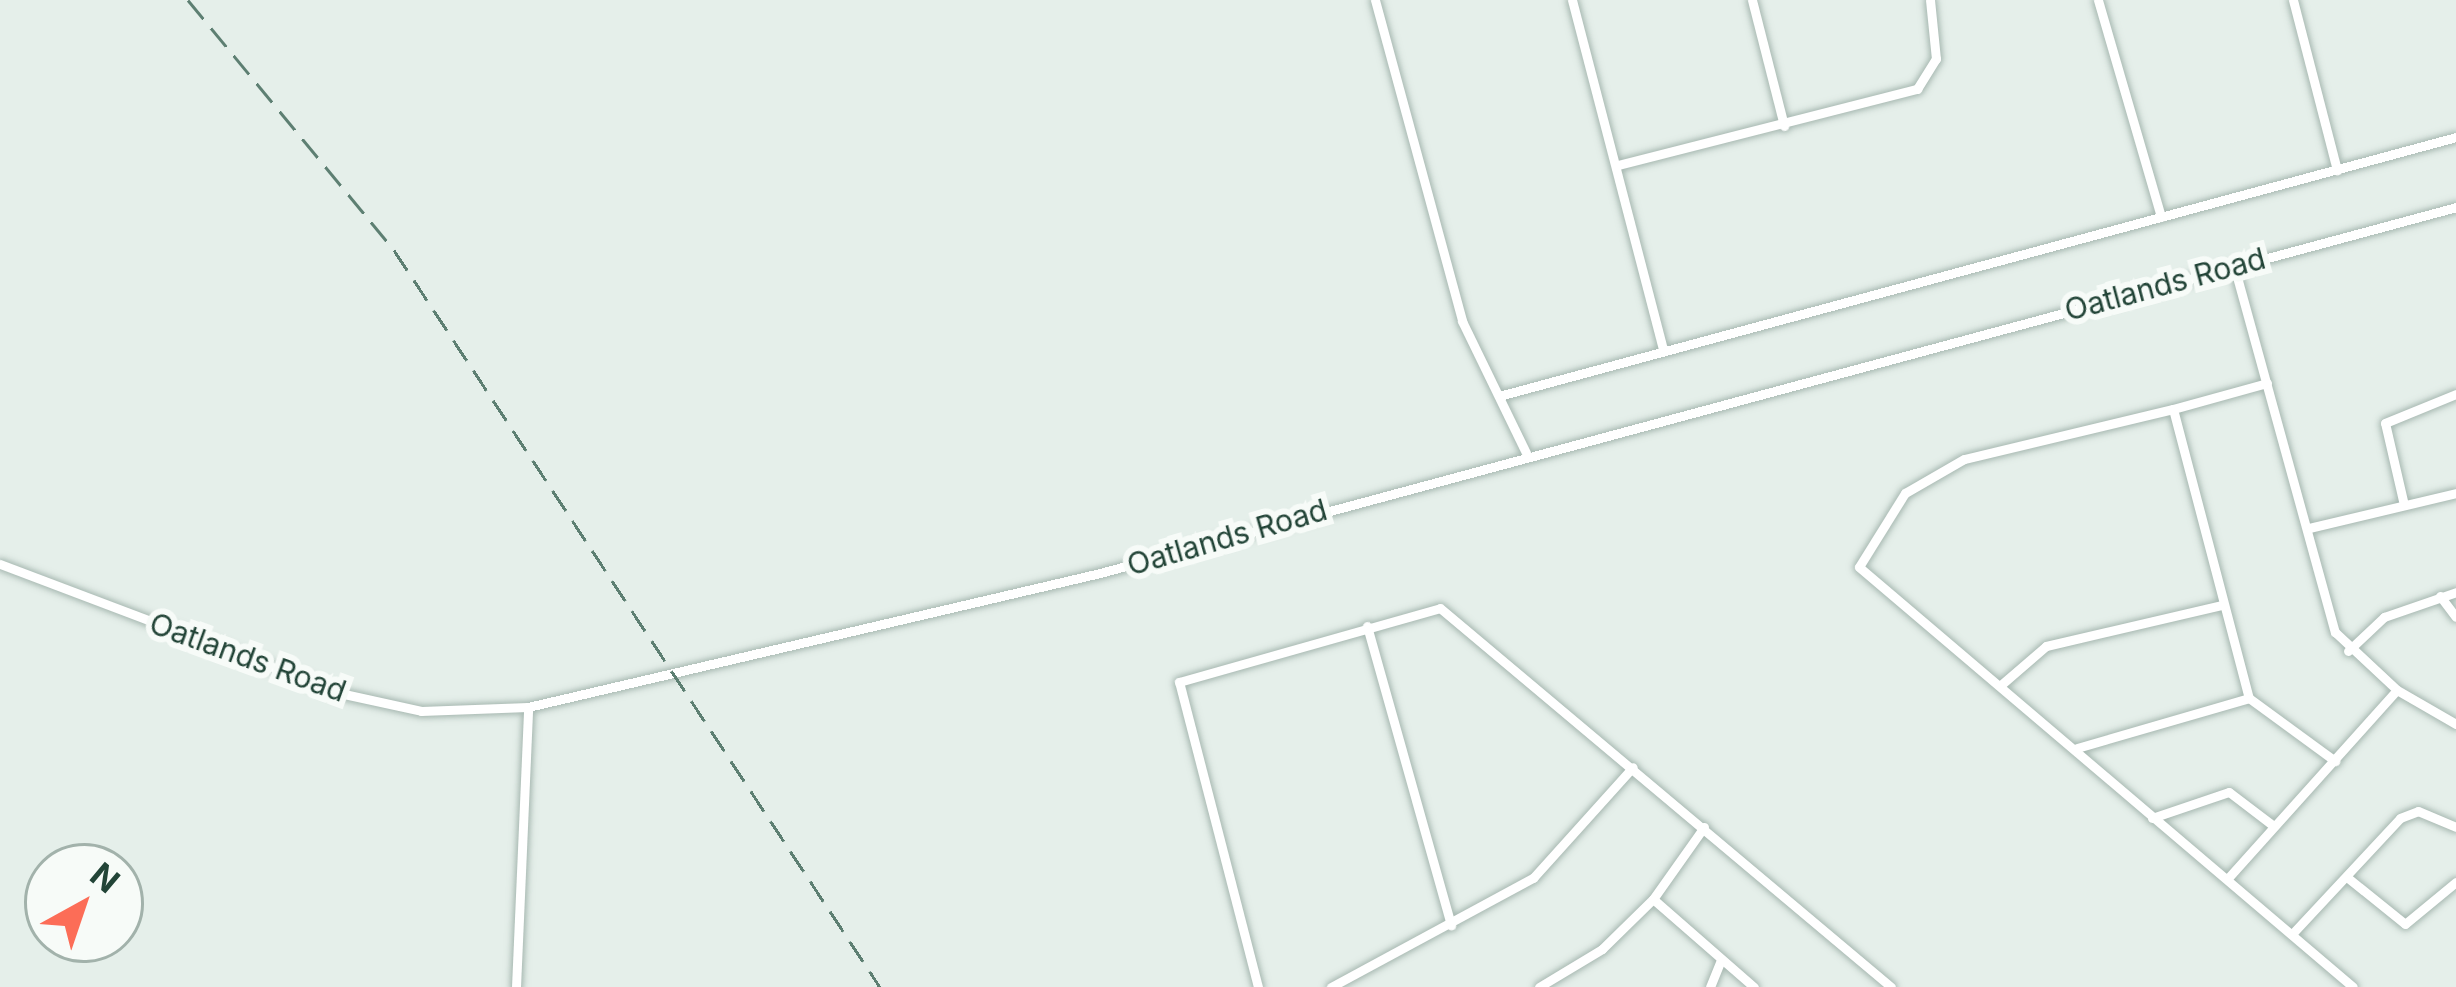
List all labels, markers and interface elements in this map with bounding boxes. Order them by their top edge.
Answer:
street label: Oatlands Road [2061,240,2269,328]
street label: Oatlands Road [1123,491,1331,583]
street label: Oatlands Road [145,605,351,709]
north arrow [24,843,144,963]
text: N [83,854,128,901]

